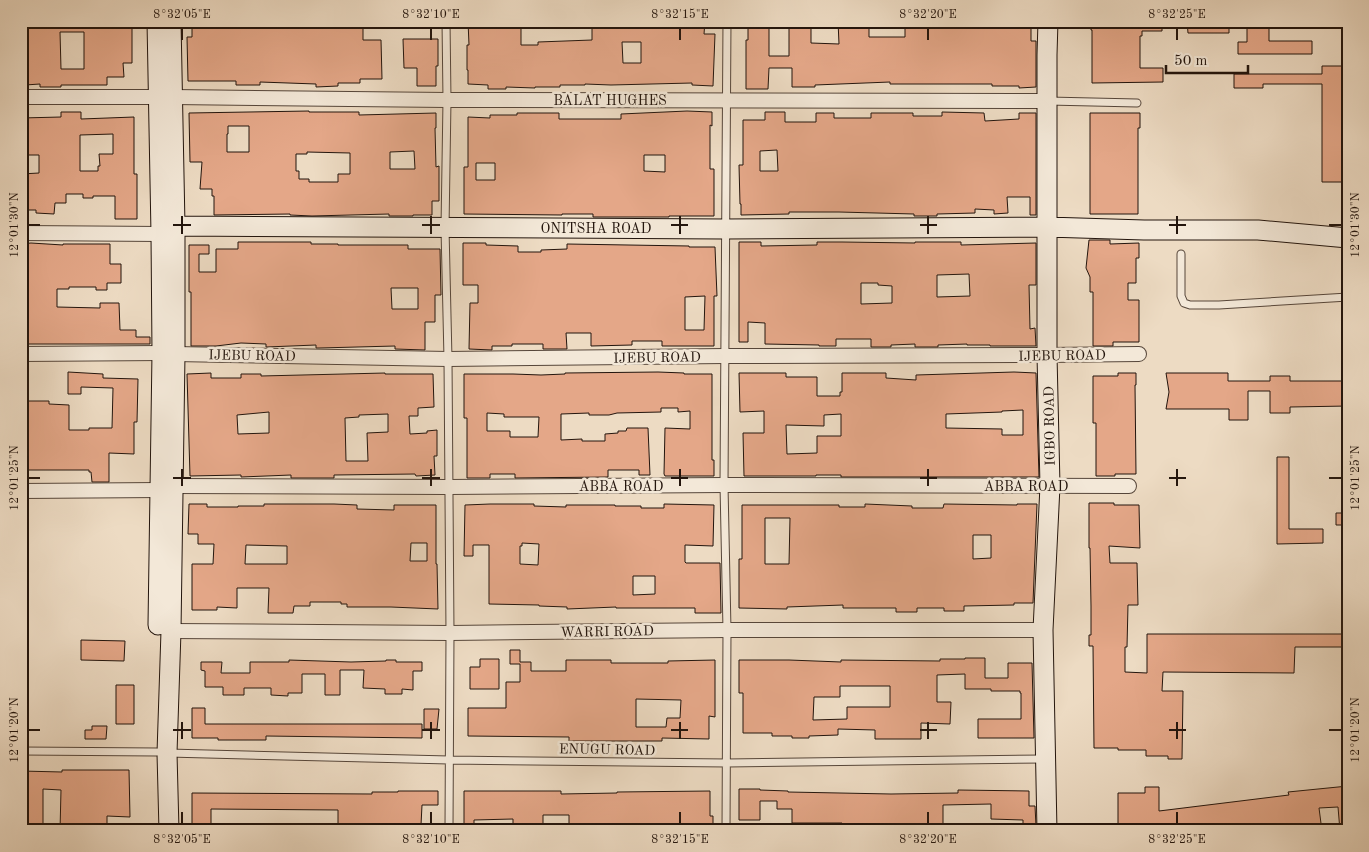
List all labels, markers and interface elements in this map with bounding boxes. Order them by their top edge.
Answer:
text: 8°32'05"E [153,8,211,21]
text: 8°32'15"E [651,8,709,21]
text: 8°32'25"E [1148,8,1206,21]
text: 8°32'10"E [402,9,460,21]
text: 8°32'20"E [899,9,957,21]
scale bar [1166,42,1249,74]
text: 50 m [1174,54,1208,69]
street label: BALAT HUGHES [553,94,667,108]
text: 12°01'30"N [9,192,21,258]
text: 12°01'30"N [1350,192,1362,258]
street label: ONITSHA ROAD [540,222,652,236]
street label: IJEBU ROAD [208,348,296,364]
street label: IJEBU ROAD [1018,348,1106,364]
street label: IJEBU ROAD [613,350,701,366]
street label: IGBO ROAD [1042,386,1058,466]
text: 12°01'25"N [8,445,21,511]
text: 12°01'25"N [1349,445,1362,511]
street label: ABBA ROAD [579,480,663,494]
street label: ABBA ROAD [984,480,1068,494]
street label: WARRI ROAD [560,624,654,640]
text: 12°01'20"N [9,697,21,763]
text: 12°01'20"N [1350,697,1362,763]
street label: ENUGU ROAD [559,742,655,758]
text: 8°32'05"E [153,833,211,846]
text: 8°32'15"E [651,833,709,846]
text: 8°32'25"E [1148,833,1206,846]
text: 8°32'10"E [402,834,460,846]
text: 8°32'20"E [899,834,957,846]

